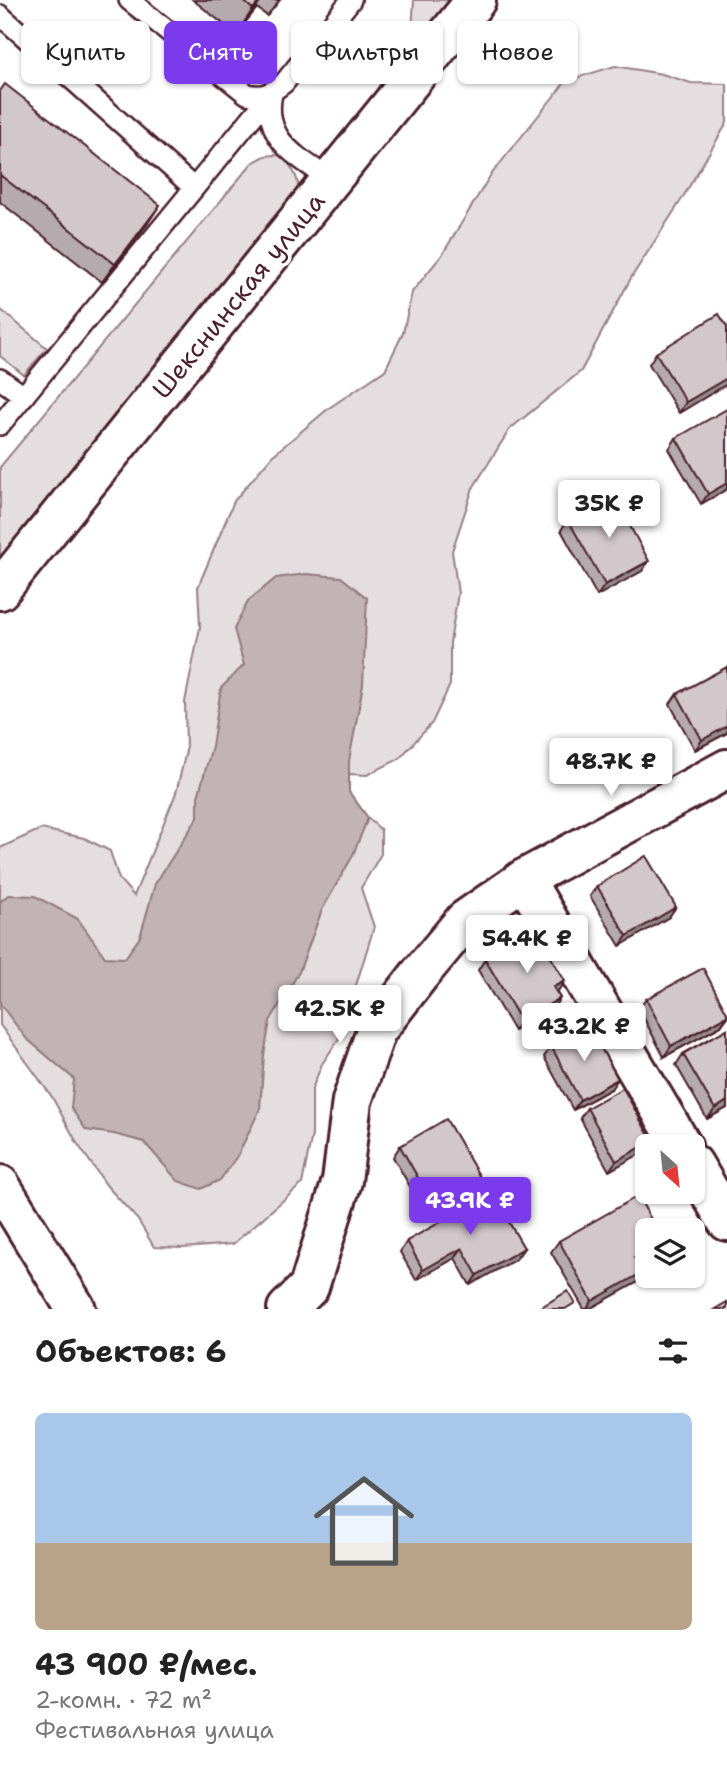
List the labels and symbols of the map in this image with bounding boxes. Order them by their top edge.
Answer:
street label: Шекснинская улица [144,184,332,406]
pin: 35K ₽ [560,480,658,540]
pin: 48.7K ₽ [546,738,676,798]
pin: 54.4K ₽ [462,916,592,975]
pin: 42.5K ₽ [275,986,405,1045]
pin: 43.2K ₽ [519,1004,649,1063]
north arrow [635,1134,705,1204]
pin: 43.9K ₽ [405,1178,535,1237]

